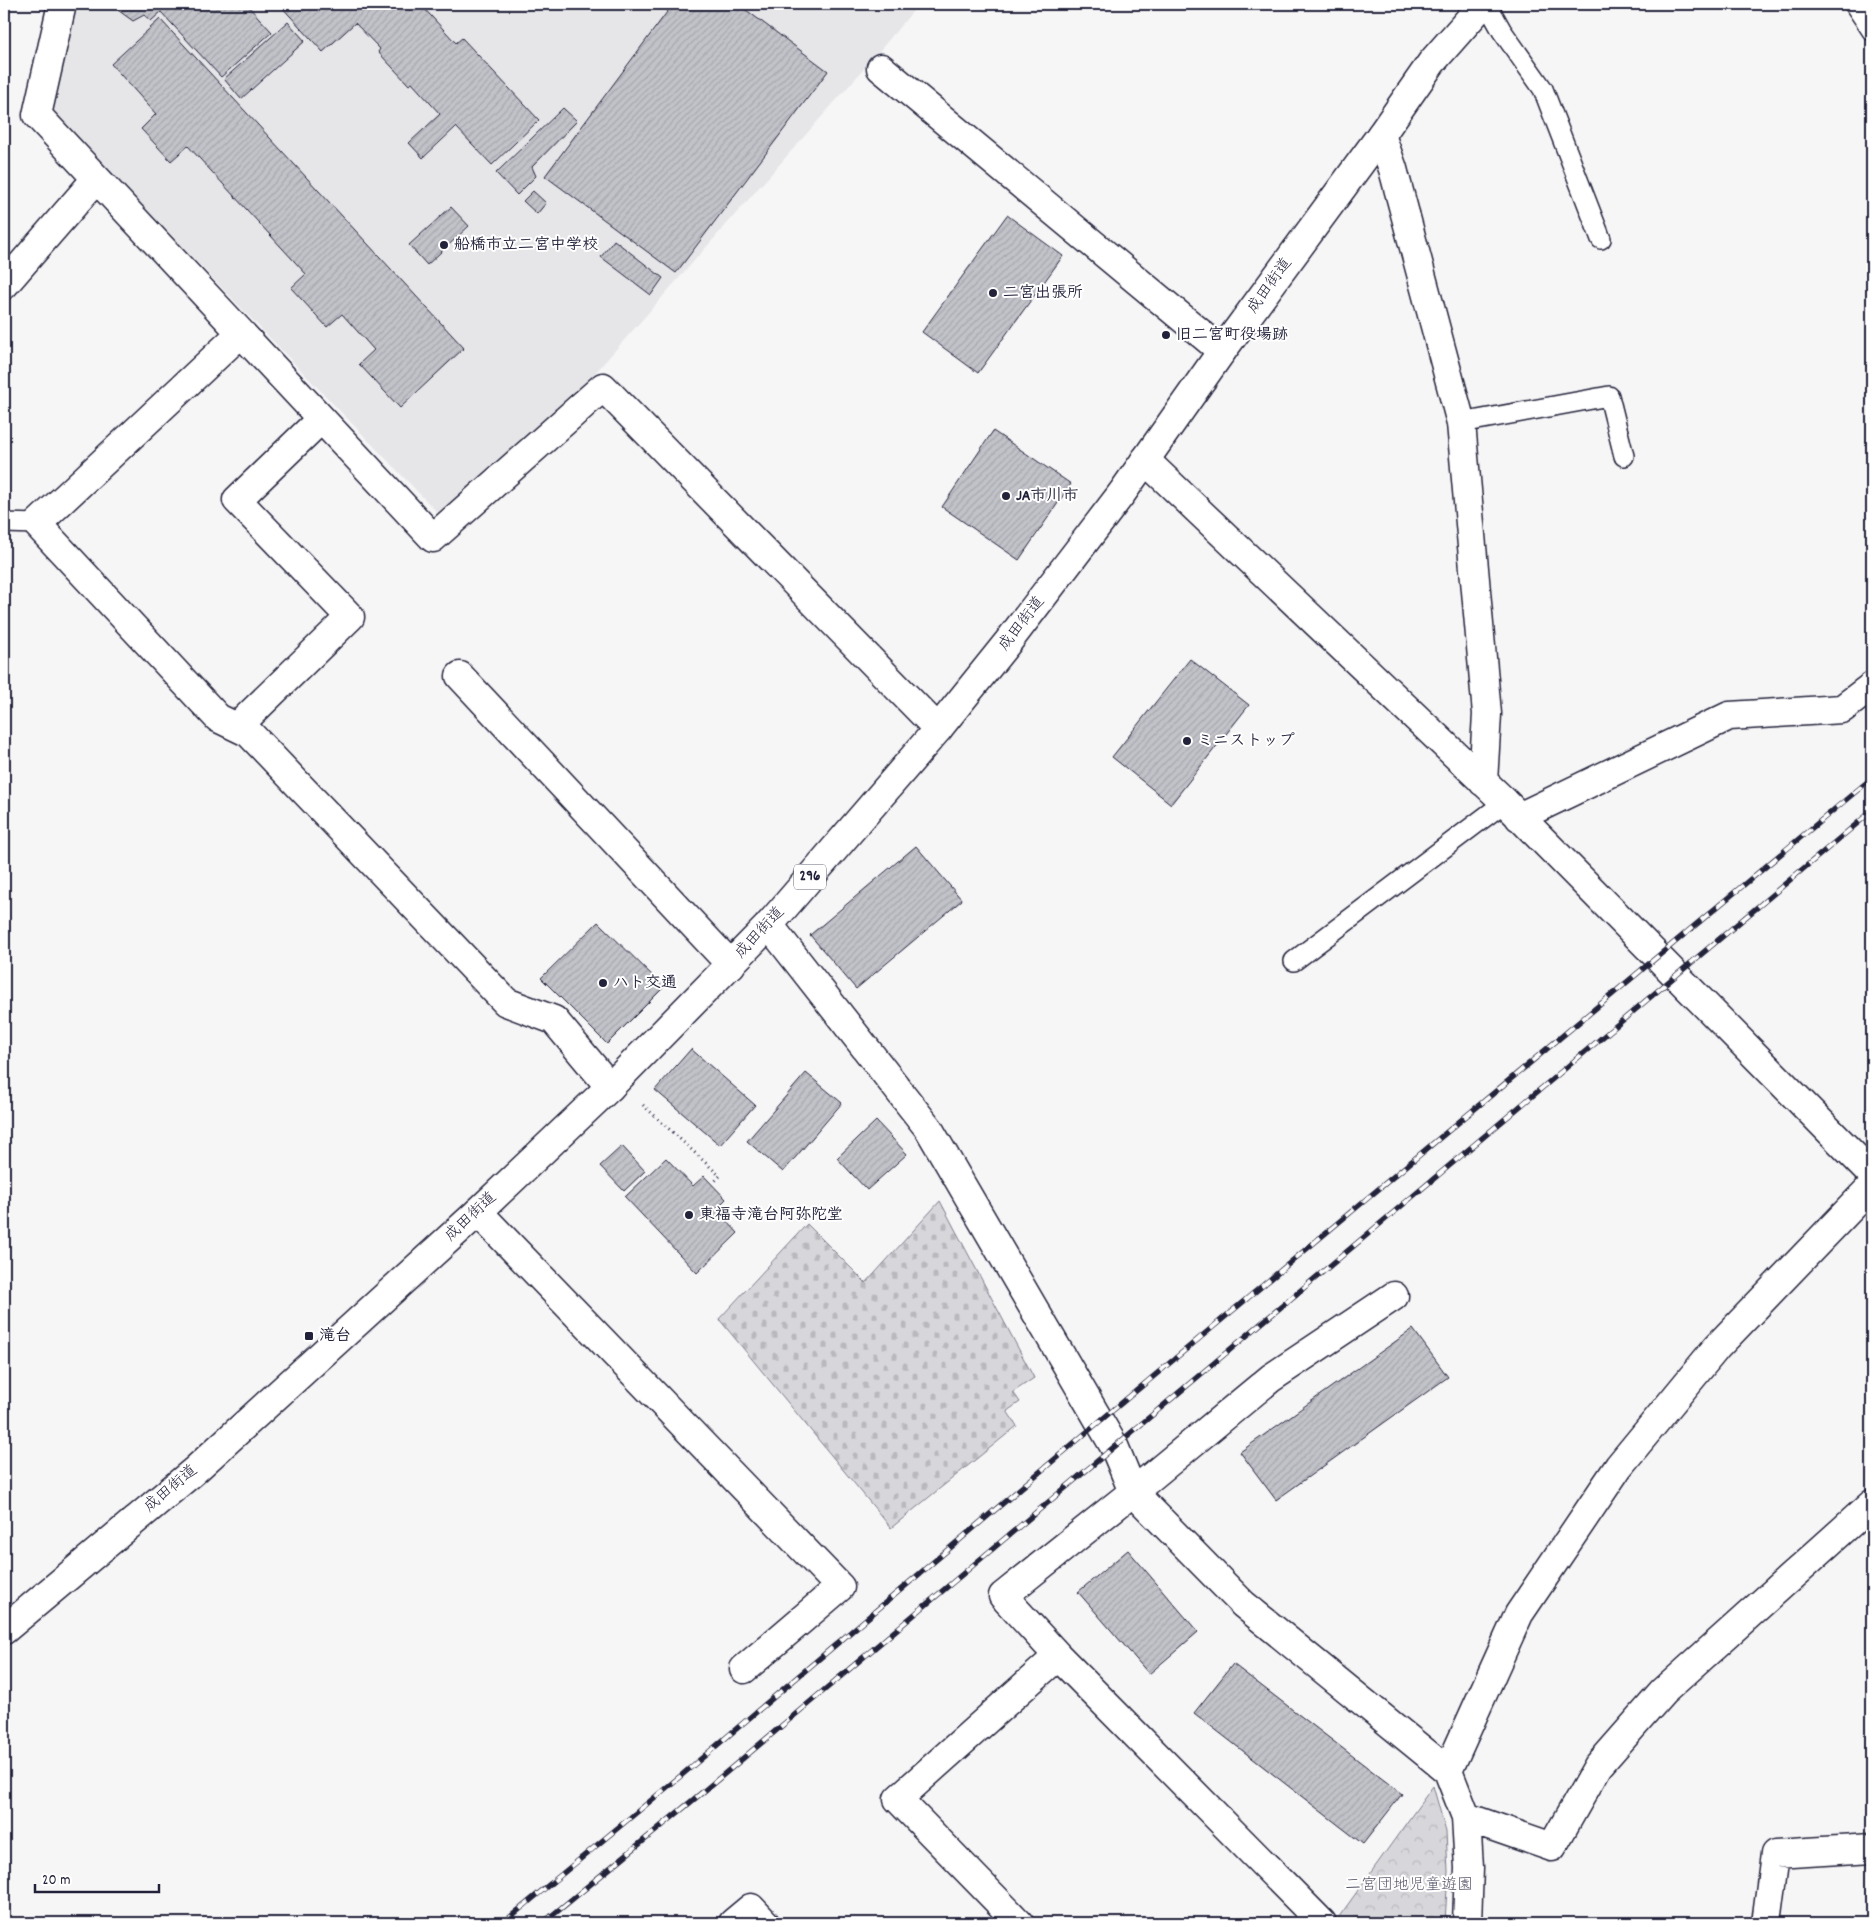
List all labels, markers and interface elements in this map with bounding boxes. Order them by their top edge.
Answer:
place label: 船橋市立二宮中学校 [454,234,598,257]
marker: 船橋市立二宮中学校 [438,239,450,251]
street label: 成田街道 [1242,253,1298,319]
place label: 二宮出張所 [1003,282,1083,305]
marker: 二宮出張所 [987,287,999,299]
place label: 旧二宮町役場跡 [1176,324,1288,347]
marker: 旧二宮町役場跡 [1160,329,1172,341]
place label: JA市川市 [1016,485,1079,508]
marker: JA市川市 [1000,490,1012,502]
street label: 成田街道 [993,592,1051,656]
place label: ミニストップ [1197,730,1295,753]
marker: ミニストップ [1181,735,1193,747]
road number: 296 [794,864,826,890]
street label: 成田街道 [730,902,790,964]
place label: ハト交通 [613,972,677,995]
marker: ハト交通 [597,977,609,989]
street label: 成田街道 [440,1187,502,1247]
place label: 東福寺滝台阿弥陀堂 [699,1204,843,1227]
marker: 東福寺滝台阿弥陀堂 [683,1209,695,1221]
place label: 滝台 [319,1325,351,1348]
marker: 滝台 [303,1330,315,1342]
street label: 成田街道 [139,1460,203,1518]
scale bar [35,1862,159,1894]
text: 20 m [42,1870,70,1892]
park label: 二宮団地児童遊園 [1345,1874,1473,1897]

